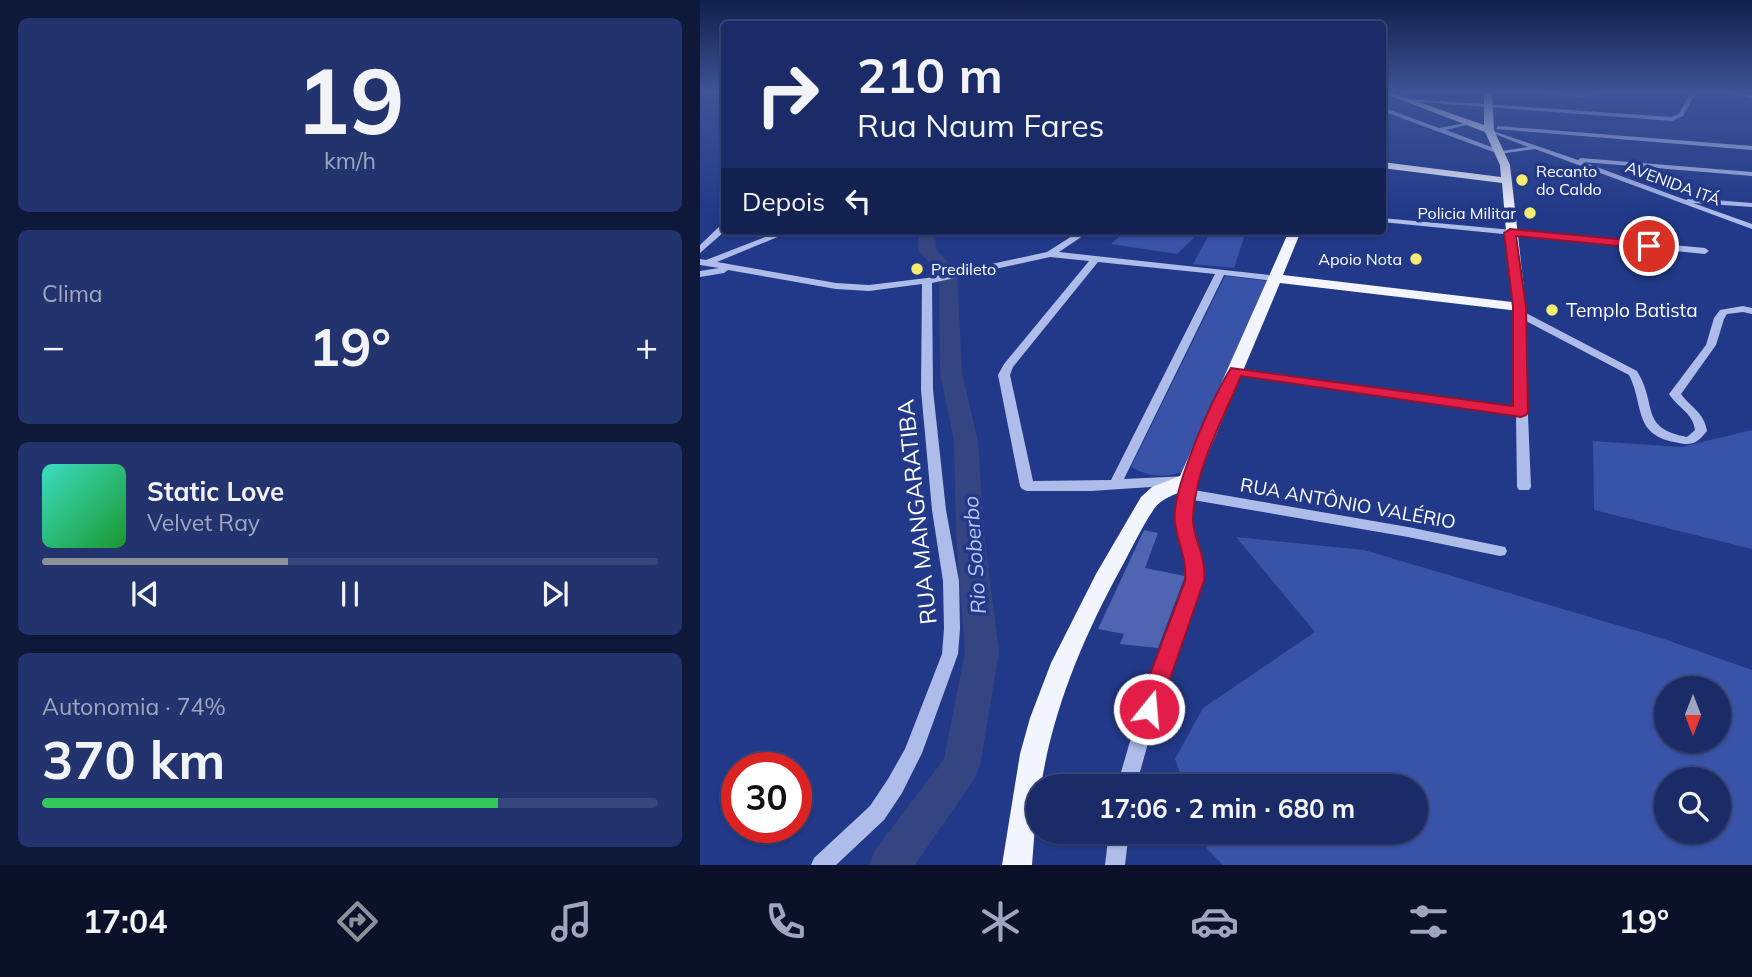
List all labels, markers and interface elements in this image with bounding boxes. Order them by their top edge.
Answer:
text: 19 [295,43,405,157]
text: 210 m [857,44,1003,105]
icon: right [742,49,833,140]
text: Rua Naum Fares [857,105,1104,145]
text: km/h [324,146,376,175]
street label: AVENIDA ITÁ [1623,157,1723,210]
place label: Recanto do Caldo [1536,161,1602,199]
marker: Recanto do Caldo [1514,172,1530,188]
icon: left [839,182,877,220]
text: Depois [742,185,825,218]
place label: Policia Militar [1418,203,1516,223]
marker: Policia Militar [1522,205,1538,221]
pin [1619,216,1679,276]
icon: arrive [1630,227,1668,265]
place label: Apoio Nota [1318,249,1402,269]
marker: Apoio Nota [1408,251,1424,267]
place label: Predileto [931,259,996,279]
marker: Predileto [909,261,925,277]
text: Clima [42,279,103,308]
place label: Templo Batista [1566,298,1698,322]
marker: Templo Batista [1544,302,1560,318]
text: 19° [309,314,391,379]
text: − [42,322,65,370]
text: + [635,322,658,370]
street label: RUA MANGARATIBA [890,398,943,626]
street label: RUA ANTÔNIO VALÉRIO [1238,472,1458,534]
text: Static Love [147,475,284,508]
water label: Rio Soberbo [957,495,991,615]
text: Velvet Ray [147,508,260,537]
icon: previous [126,575,164,613]
icon: pause [331,575,369,613]
icon: next [536,575,574,613]
position arrow [1112,672,1186,746]
north arrow [1654,676,1731,752]
map controls [1654,676,1731,844]
text: Autonomia · 74% [42,692,226,721]
text: 370 km [42,727,225,792]
speed limit sign: 30 [721,752,812,843]
button: search [1654,767,1731,844]
text: 17:06 · 2 min · 680 m [1099,792,1355,825]
icon: directions [333,897,382,946]
icon: music [547,897,596,946]
icon: phone [761,897,810,946]
icon: climate [976,897,1025,946]
icon: car [1190,897,1239,946]
icon: filters [1404,897,1453,946]
text: 17:04 [83,901,167,941]
text: 19° [1619,901,1669,941]

